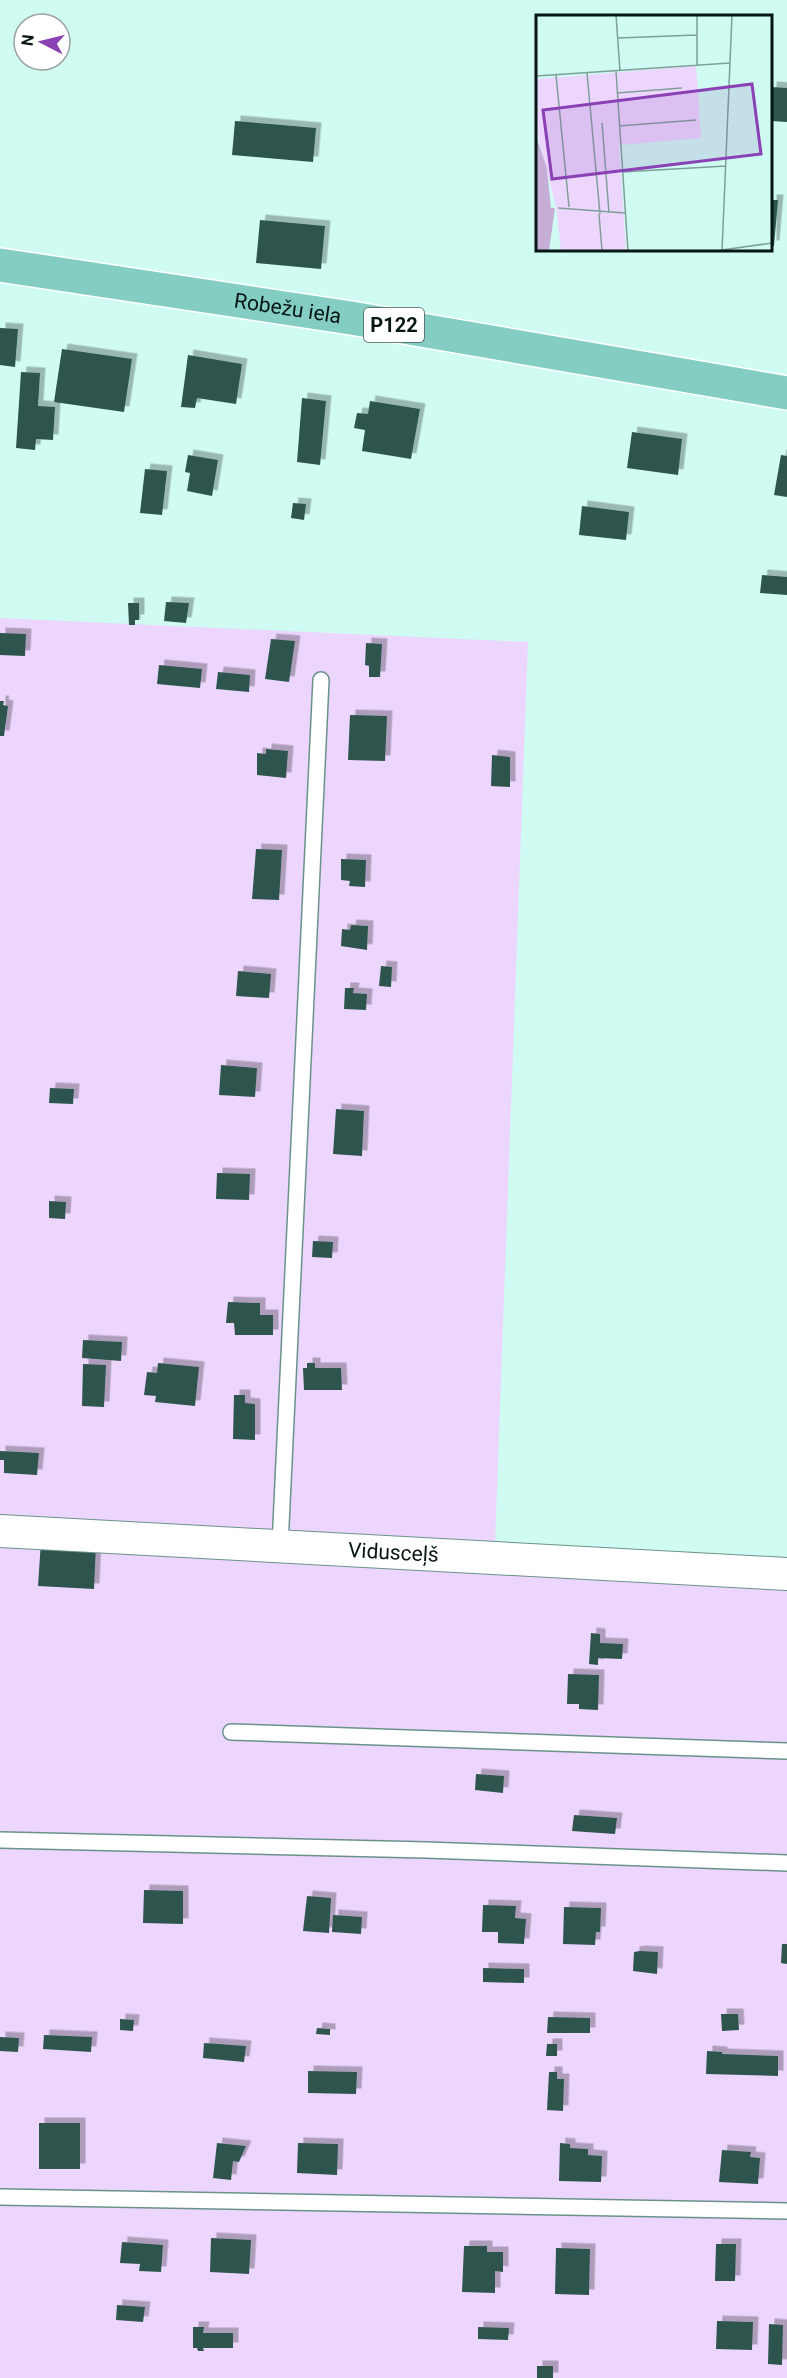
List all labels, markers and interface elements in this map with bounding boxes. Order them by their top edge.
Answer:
north arrow [12,12,72,72]
inset map [536,15,772,250]
text: N [17,33,38,47]
street label: Robežu iela [233,289,343,328]
road number: P122 [364,308,424,342]
street label: Vidusceļš [347,1538,439,1567]

